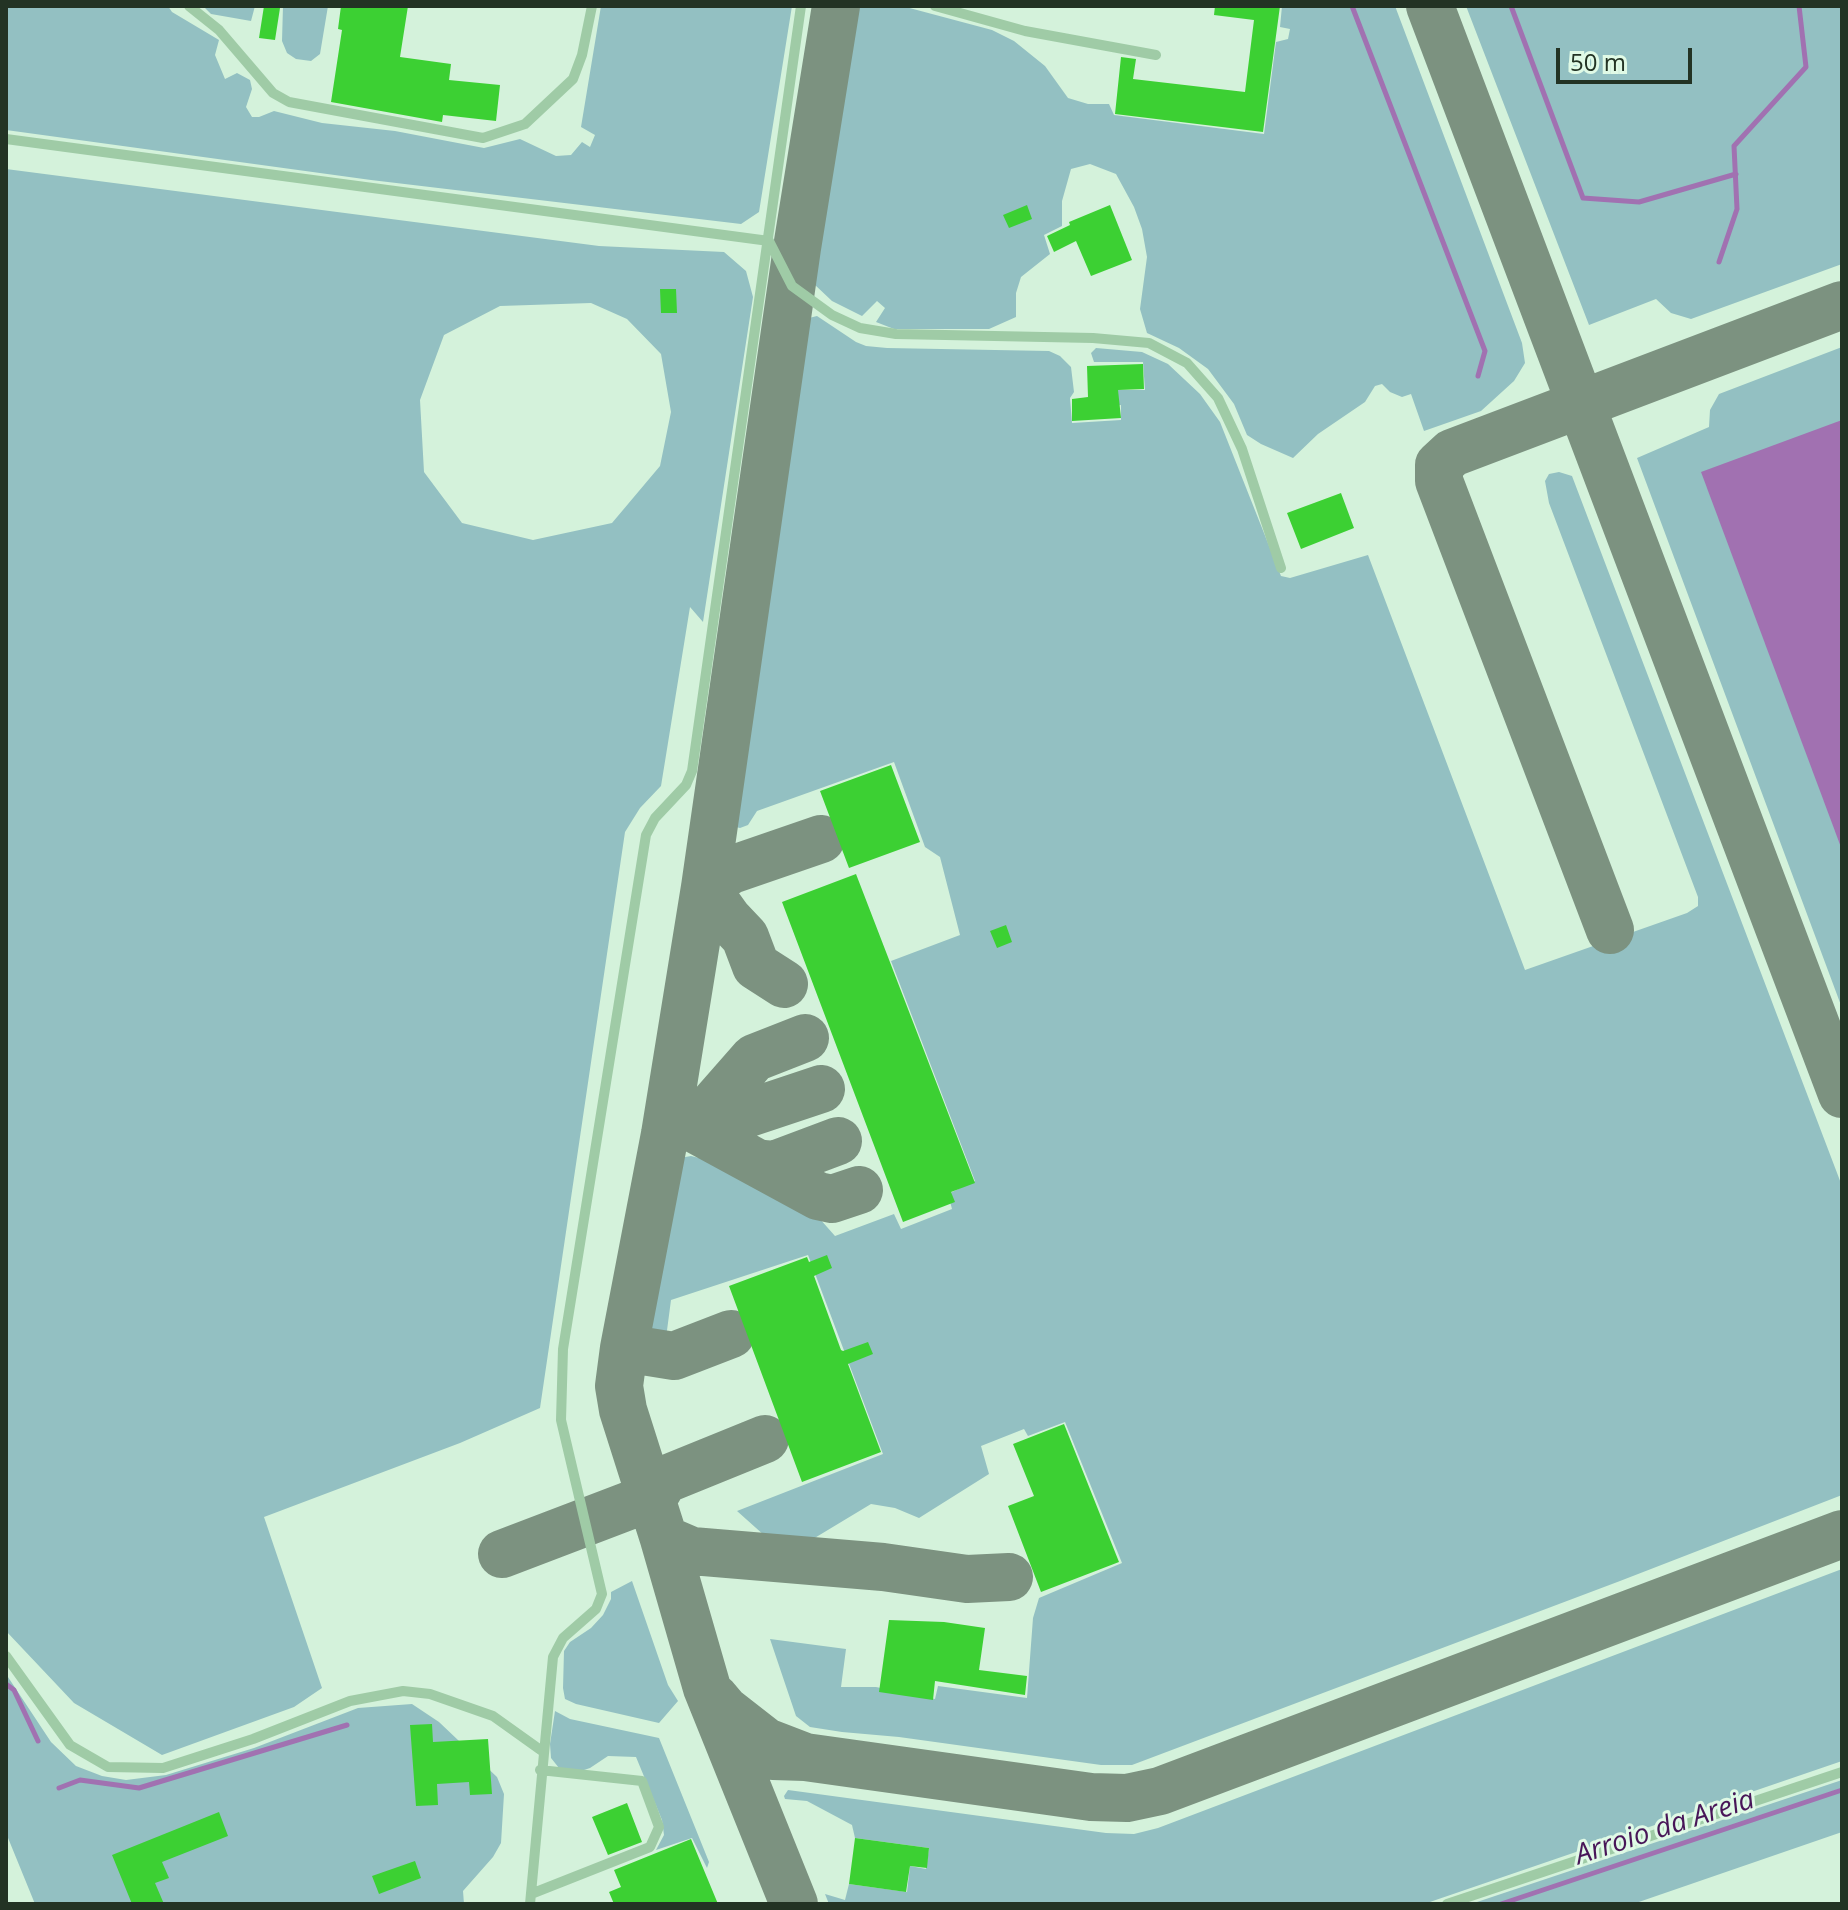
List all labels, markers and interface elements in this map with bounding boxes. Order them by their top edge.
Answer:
scale bar [1560,32,1696,82]
text: 50 m [1570,45,1626,78]
water label: Arroio da Areia [1571,1783,1759,1873]

